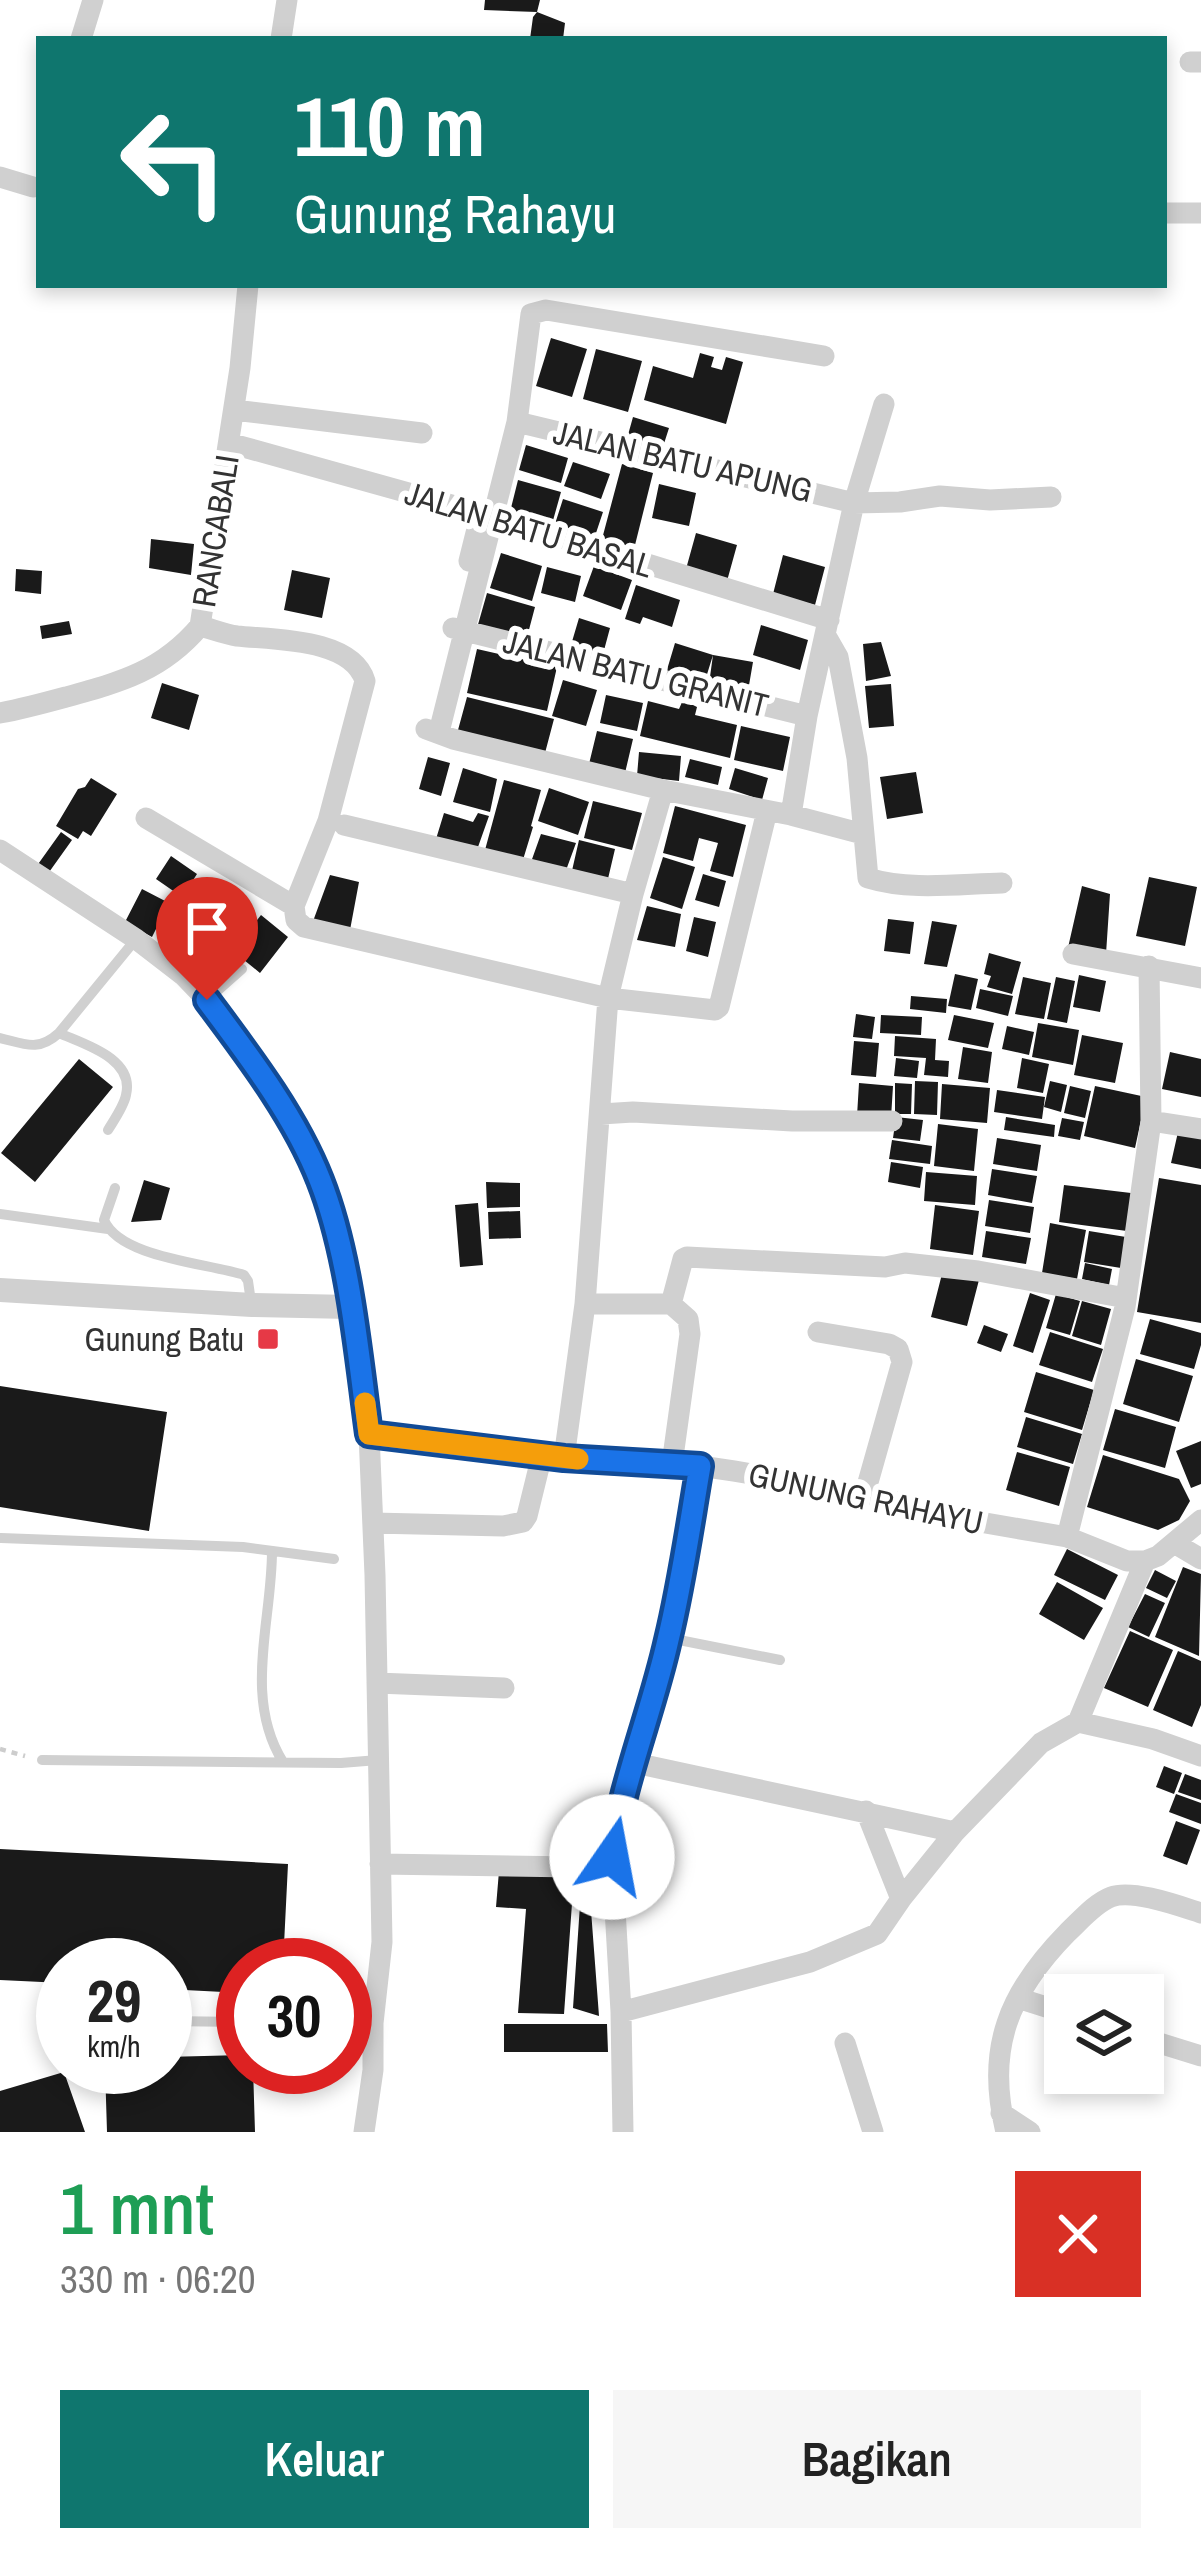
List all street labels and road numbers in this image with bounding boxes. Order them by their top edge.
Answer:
street label: JALAN BATU APUNG [549,410,817,512]
street label: RANCABALI [181,452,249,610]
street label: JALAN BATU BASAL [400,470,658,588]
street label: JALAN BATU GRANIT [499,619,773,727]
street label: GUNUNG RAHAYU [745,1452,987,1544]

